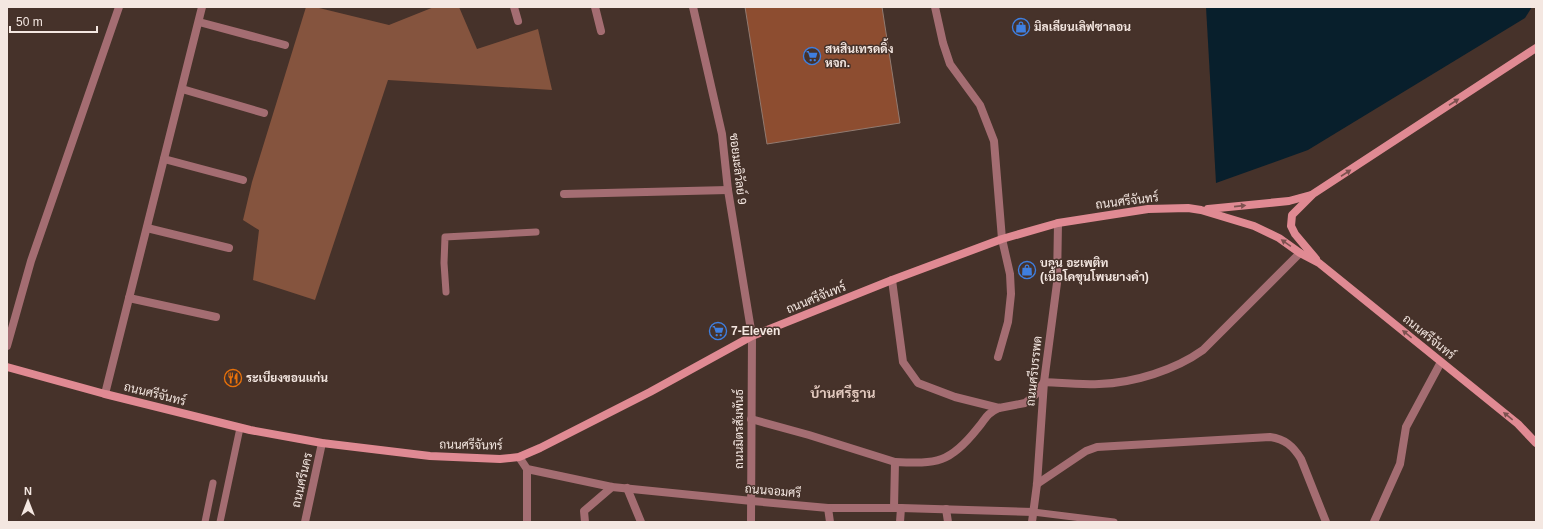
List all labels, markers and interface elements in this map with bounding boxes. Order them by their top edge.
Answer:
scale bar [10,8,97,34]
text: 50 m [16,15,43,29]
shop icon: มิลเลียนเลิฟซาลอน [1011,17,1031,37]
place label: มิลเลียนเลิฟซาลอน [1034,19,1131,34]
place label: สหสินเทรดดิ้ง หจก. [825,38,894,70]
supermarket icon: สหสินเทรดดิ้ง หจก. [802,46,822,66]
one-way arrow [1449,98,1459,106]
street label: ซอยมะลิวัลย์ 9 [727,132,750,206]
one-way arrow [1340,169,1351,177]
street label: ถนนศรีจันทร์ [1095,189,1159,212]
one-way arrow [1234,203,1246,209]
one-way arrow [1280,239,1291,247]
place label: บอน อะเพติท (เนื้อโคขุนโพนยางคำ) [1040,256,1149,285]
shop icon: บอน อะเพติท (เนื้อโคขุนโพนยางคำ) [1017,260,1037,280]
street label: ถนนศรีจันทร์ [784,279,848,316]
street label: ถนนศรีจันทร์ [1400,311,1459,362]
supermarket icon: 7-Eleven [708,321,728,341]
place label: 7-Eleven [731,324,780,338]
one-way arrow [1401,330,1412,338]
street label: ถนนศรีบรรพด [1022,335,1045,407]
restaurant icon: ระเบียงขอนแก่น [223,368,243,388]
place label: ระเบียงขอนแก่น [246,370,328,385]
street label: ถนนศรีจันทร์ [123,379,188,408]
district label: บ้านศรีฐาน [810,384,876,403]
street label: ถนนมิตรสัมพันธ์ [731,389,746,469]
one-way arrow [1502,412,1513,420]
street label: ถนนศรีจันทร์ [439,436,503,453]
street label: ถนนศรีนคร [288,451,315,509]
north arrow [8,481,48,521]
street label: ถนนจอมศรี [744,481,802,500]
text: N [24,485,32,497]

